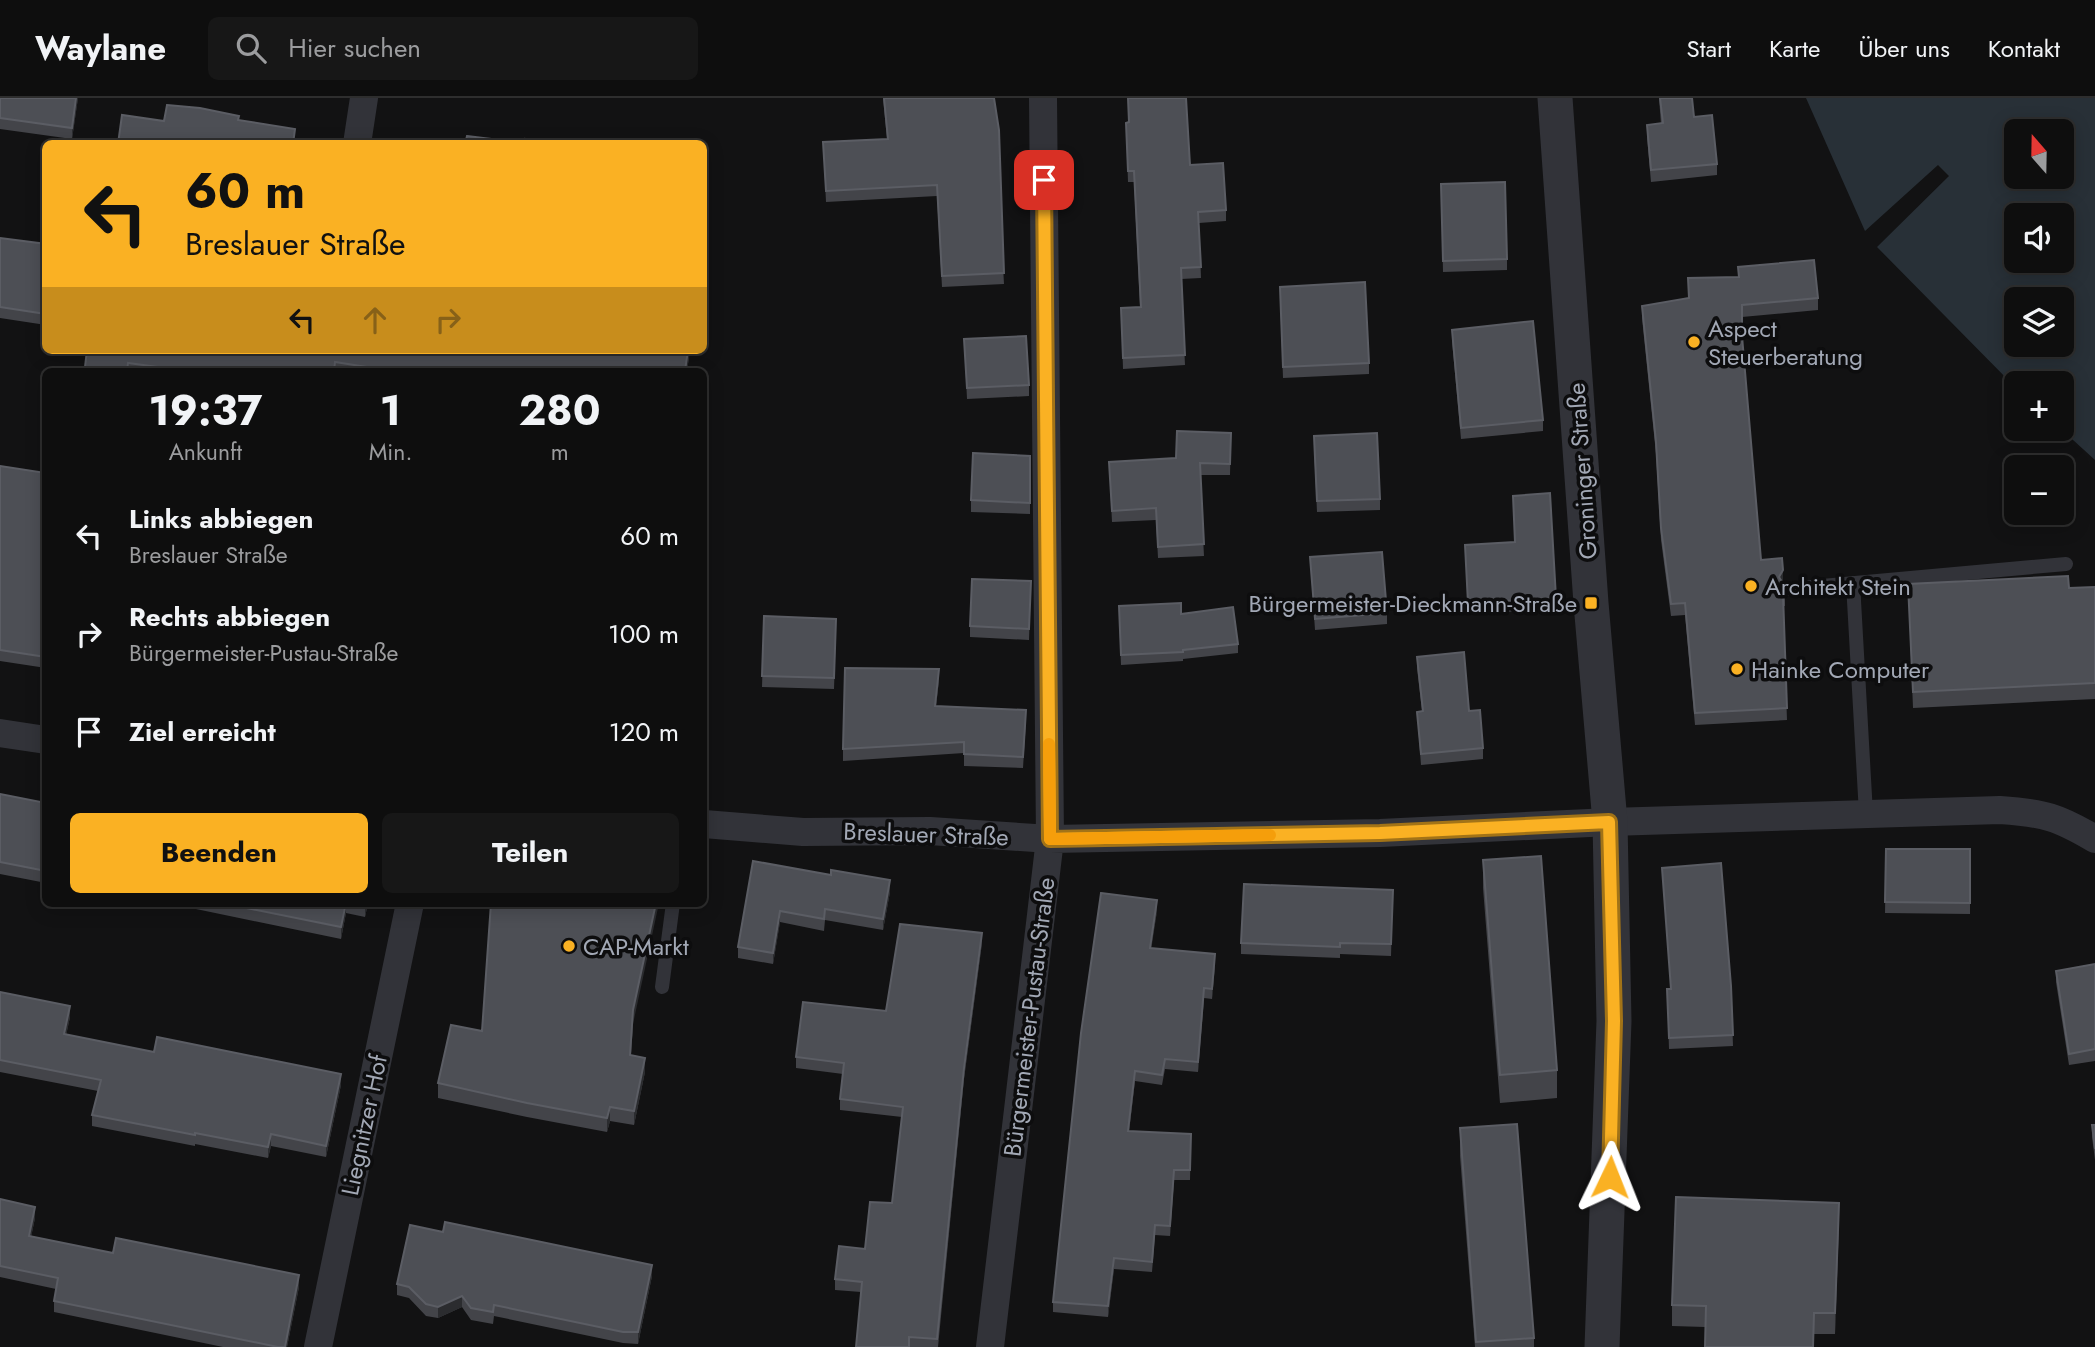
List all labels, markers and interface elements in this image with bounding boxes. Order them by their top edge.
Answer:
search box [208,17,698,80]
text: Waylane [35,25,166,72]
icon: search [232,29,270,67]
text: Hier suchen [288,29,421,67]
text: Start [1687,31,1731,66]
text: Karte [1769,31,1820,66]
text: Über uns [1858,31,1950,66]
text: Kontakt [1988,31,2060,66]
north arrow [2004,119,2074,189]
map controls [2004,119,2074,525]
pin [1014,150,1074,210]
text: 60 m [185,156,305,226]
icon: arrive [1025,161,1063,199]
icon: left [70,168,161,259]
button: sound [2004,203,2074,273]
text: Breslauer Straße [185,221,405,267]
button: layers [2004,287,2074,357]
icon: left [283,301,321,339]
icon: ahead [356,301,394,339]
icon: right [429,301,467,339]
place label: Aspect Steuerberatung [1708,311,1863,374]
marker: Aspect Steuerberatung [1686,334,1702,350]
button: + [2004,371,2074,441]
text: 19:37 [148,380,262,441]
text: 1 [380,380,401,441]
text: 280 [519,380,600,441]
street label: Groninger Straße [1558,381,1606,561]
text: Ankunft [169,435,242,469]
text: Min. [369,435,412,469]
text: m [551,435,569,469]
button: − [2004,455,2074,525]
text: Links abbiegen [129,500,313,538]
icon: left [70,517,108,555]
text: 60 m [620,517,679,555]
text: Breslauer Straße [129,538,287,572]
place label: Architekt Stein [1765,569,1911,604]
marker: Architekt Stein [1743,578,1759,594]
place label: Bürgermeister-Dieckmann-Straße [1248,586,1577,621]
marker: Bürgermeister-Dieckmann-Straße [1583,595,1599,611]
text: Rechts abbiegen [129,598,330,636]
icon: right [70,615,108,653]
text: 100 m [608,615,679,653]
text: Bürgermeister-Pustau-Straße [129,636,398,670]
place label: Hainke Computer [1751,652,1930,687]
marker: Hainke Computer [1729,661,1745,677]
icon: arrive [70,713,108,751]
text: Ziel erreicht [129,713,276,751]
text: 120 m [609,713,679,751]
button: Beenden [70,813,368,893]
button: Teilen [382,813,679,893]
street label: Breslauer Straße [843,814,1009,854]
street label: Bürgermeister-Pustau-Straße [995,875,1063,1159]
place label: CAP-Markt [583,929,689,964]
marker: CAP-Markt [561,938,577,954]
street label: Liegnitzer Hof [332,1050,396,1199]
position arrow [1573,1140,1647,1214]

